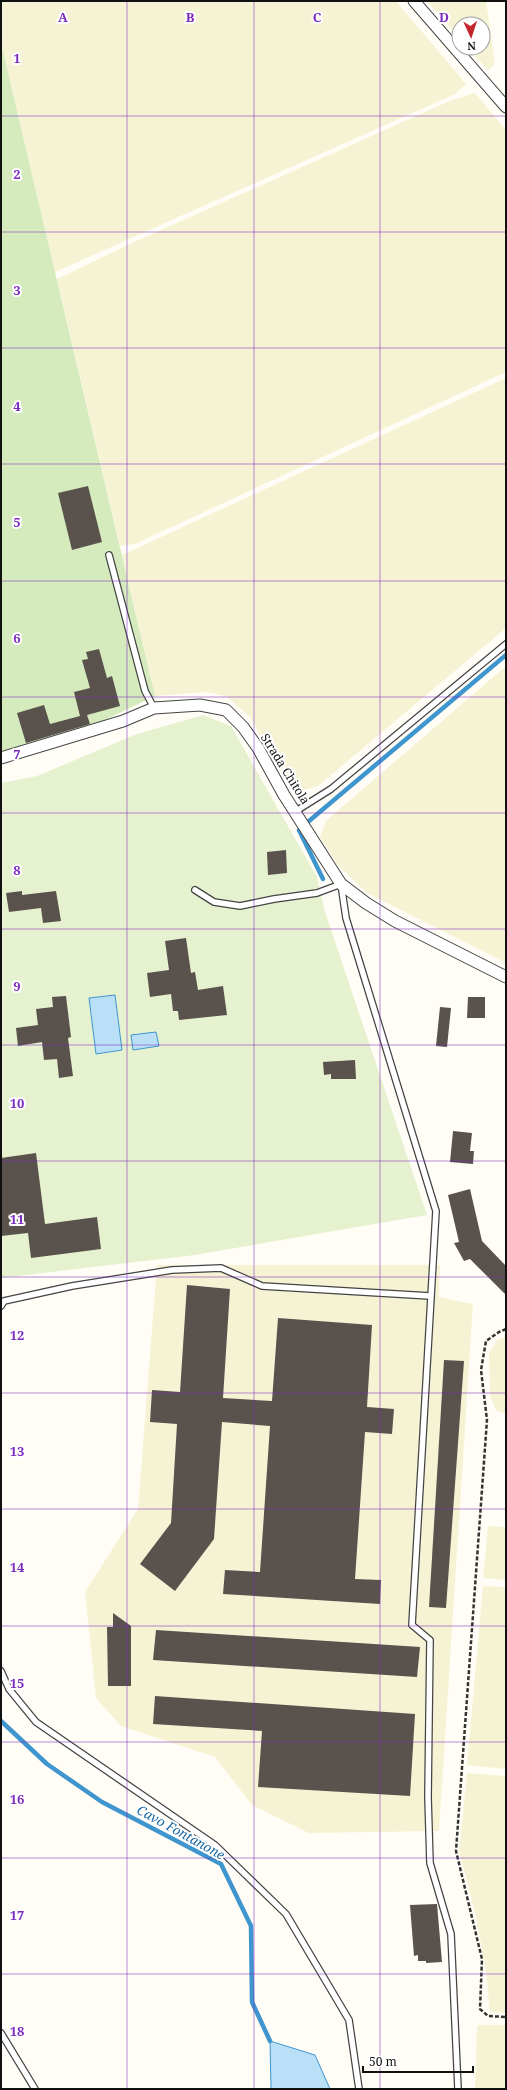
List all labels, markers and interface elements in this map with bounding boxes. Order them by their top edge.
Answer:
text: A [58,8,68,26]
text: B [186,8,195,26]
text: C [313,8,322,26]
text: D [439,8,449,26]
north arrow [451,16,491,56]
text: N [466,39,476,54]
text: 1 [13,49,21,67]
text: 2 [13,165,21,183]
text: 3 [13,281,21,299]
text: 4 [13,397,21,415]
text: 5 [13,513,21,531]
text: 6 [13,629,21,647]
street label: Strada Chitola [257,730,314,808]
text: 7 [13,745,21,763]
text: 8 [13,861,21,879]
text: 9 [13,977,21,995]
text: 10 [10,1094,24,1112]
text: 11 [10,1210,24,1228]
text: 12 [10,1326,24,1344]
text: 13 [10,1442,24,1460]
text: 14 [10,1558,25,1576]
text: 15 [10,1674,24,1692]
text: 16 [10,1790,24,1808]
water label: Cavo Fontanone [134,1800,229,1864]
text: 17 [10,1906,24,1924]
text: 18 [10,2022,24,2040]
scale bar [363,2048,473,2074]
text: 50 m [369,2053,397,2070]

